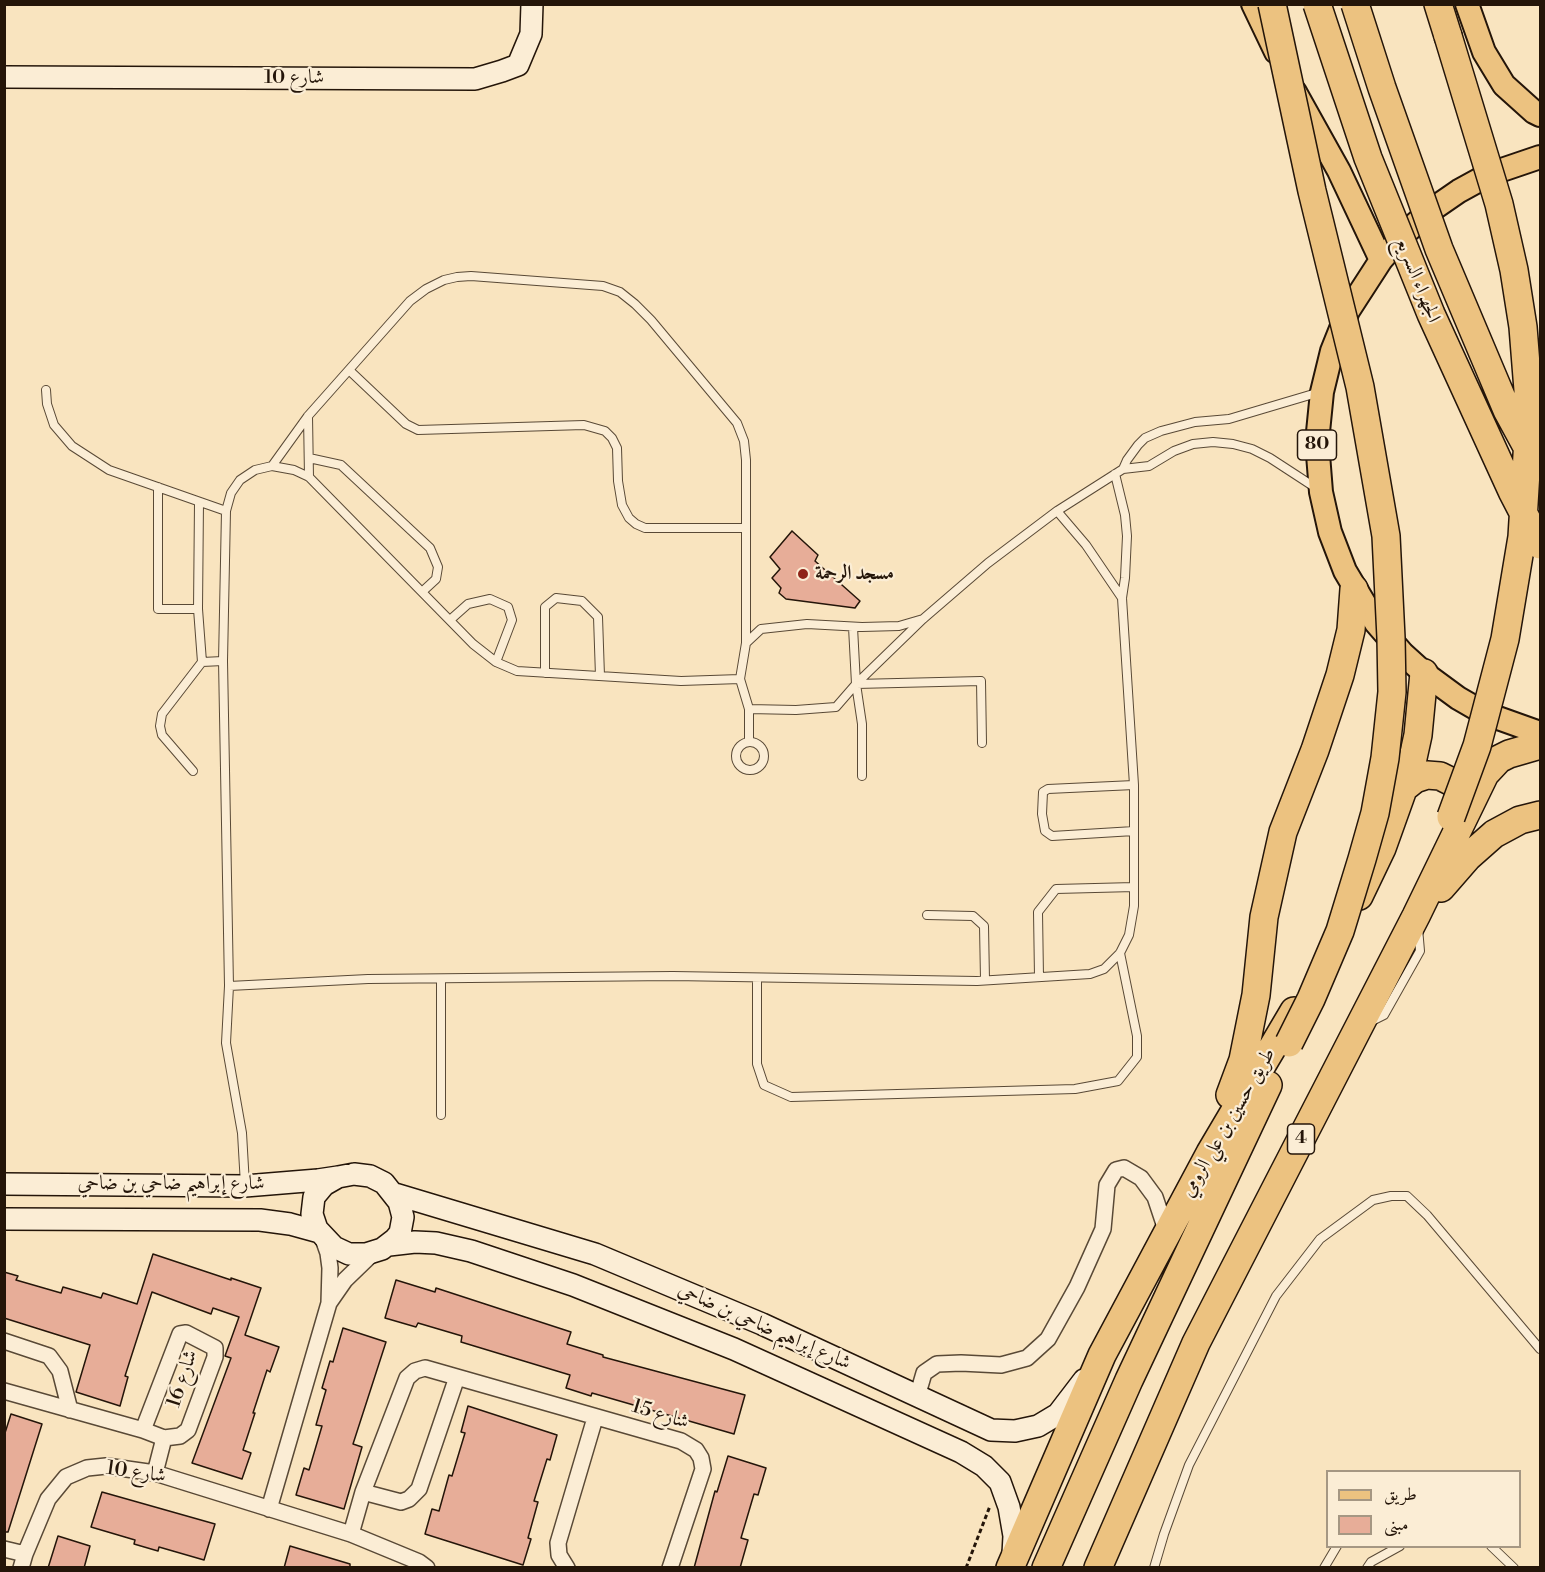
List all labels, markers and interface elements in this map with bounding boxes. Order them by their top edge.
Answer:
street label: شارع 10 [264,66,324,90]
street label: الجهراء السريع [1389,234,1445,326]
road number: 80 [1298,430,1336,460]
place label: مسجد الرحمة [815,562,894,586]
marker: مسجد الرحمة [796,567,810,581]
street label: طريق حسين بن علي الرومي [1176,1044,1282,1202]
road number: 4 [1288,1124,1314,1154]
street label: شارع إبراهيم ضاحي بن ضاحي [78,1172,264,1196]
street label: شارع إبراهيم ضاحي بن ضاحي [674,1278,854,1376]
street label: شارع 16 [162,1347,204,1411]
street label: شارع 15 [629,1395,691,1435]
street label: شارع 10 [105,1457,167,1489]
legend [1326,1470,1521,1548]
text: طريق [1384,1483,1417,1506]
text: مبنى [1384,1513,1409,1536]

